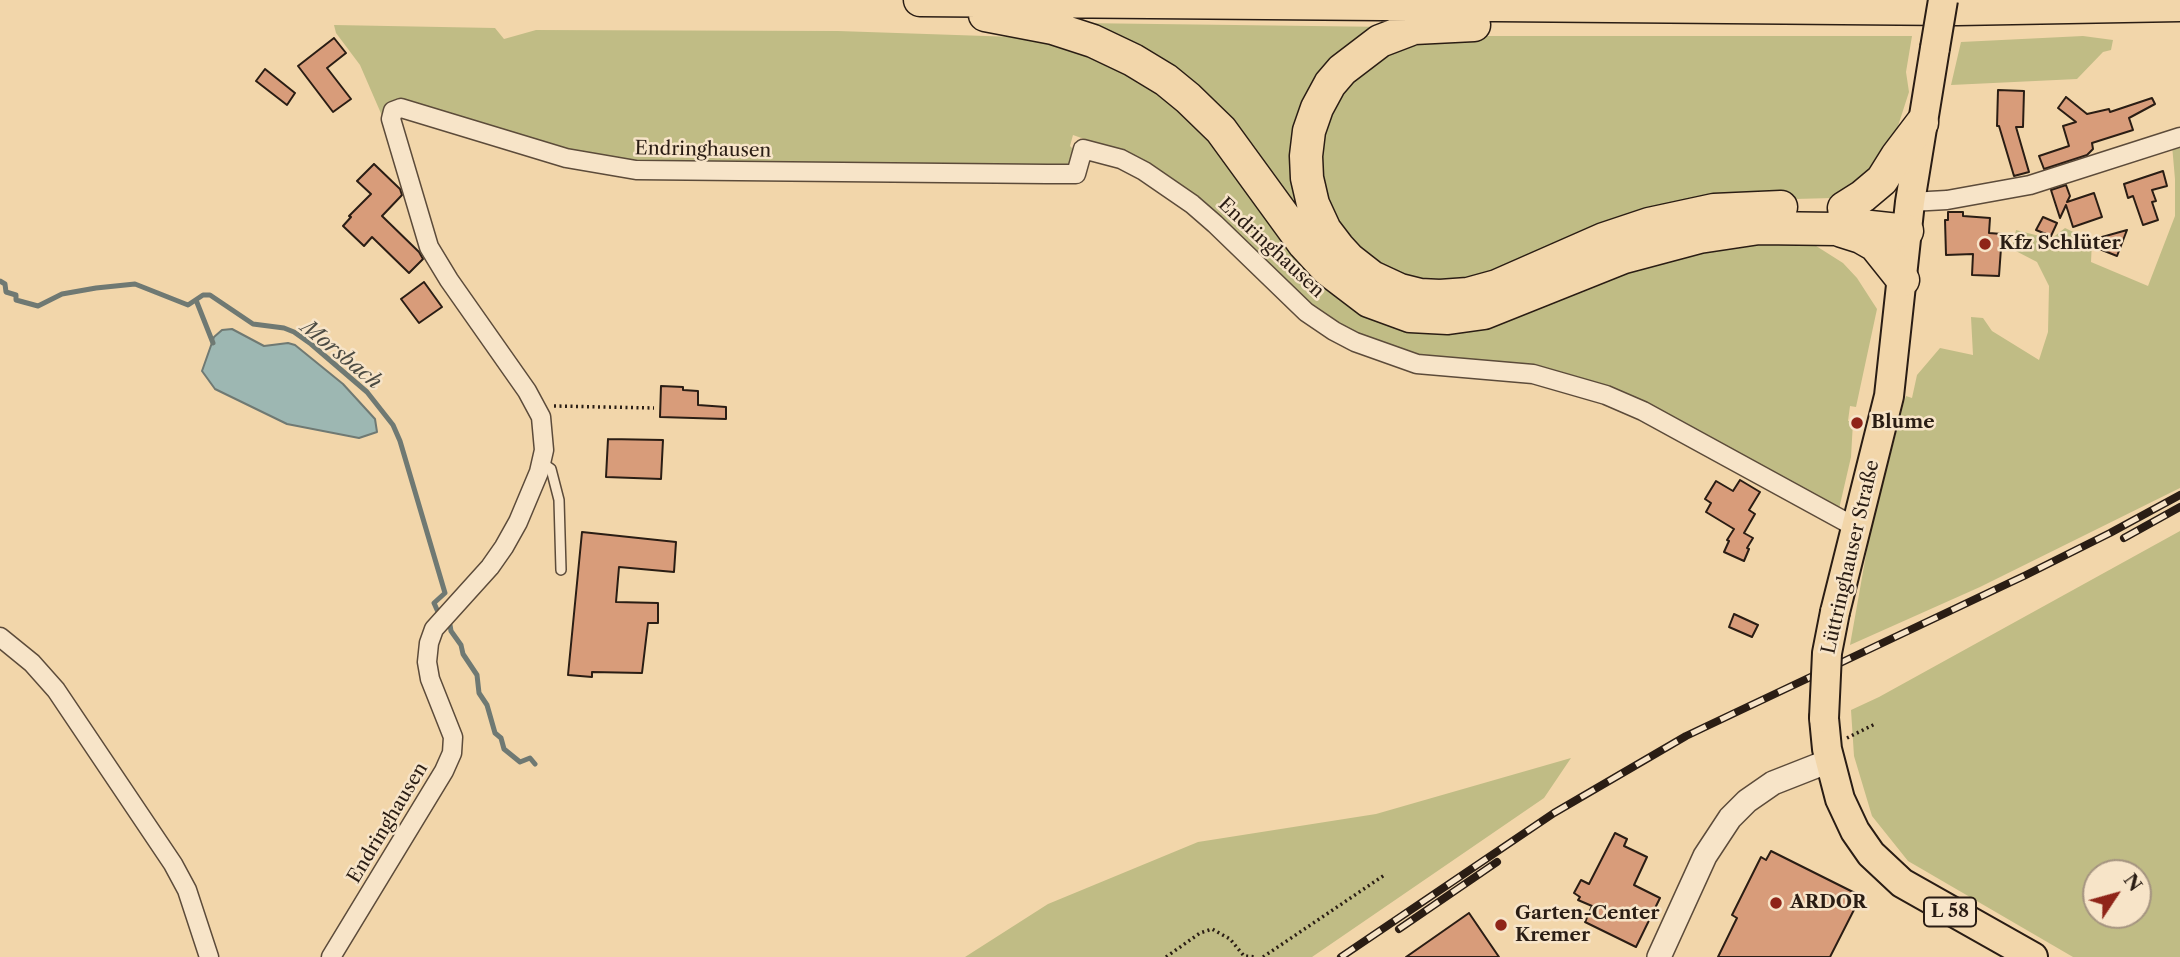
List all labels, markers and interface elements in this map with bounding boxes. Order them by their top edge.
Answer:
street label: Endringhausen [634,137,772,163]
street label: Endringhausen [1213,193,1329,303]
place label: Kfz Schlüter [1999,233,2121,255]
marker: Kfz Schlüter [1977,236,1993,252]
water label: Morsbach [296,315,386,395]
place label: Blume [1871,412,1935,434]
marker: Blume [1849,415,1865,431]
street label: Lüttringhauser Straße [1818,458,1884,656]
street label: Endringhausen [343,759,433,887]
north arrow [2082,859,2152,929]
text: N [2119,869,2147,896]
place label: ARDOR [1790,892,1867,914]
marker: ARDOR [1768,895,1784,911]
road number: L 58 [1924,897,1976,926]
place label: Garten-Center Kremer [1515,903,1660,947]
marker: Garten-Center Kremer [1493,917,1509,933]

